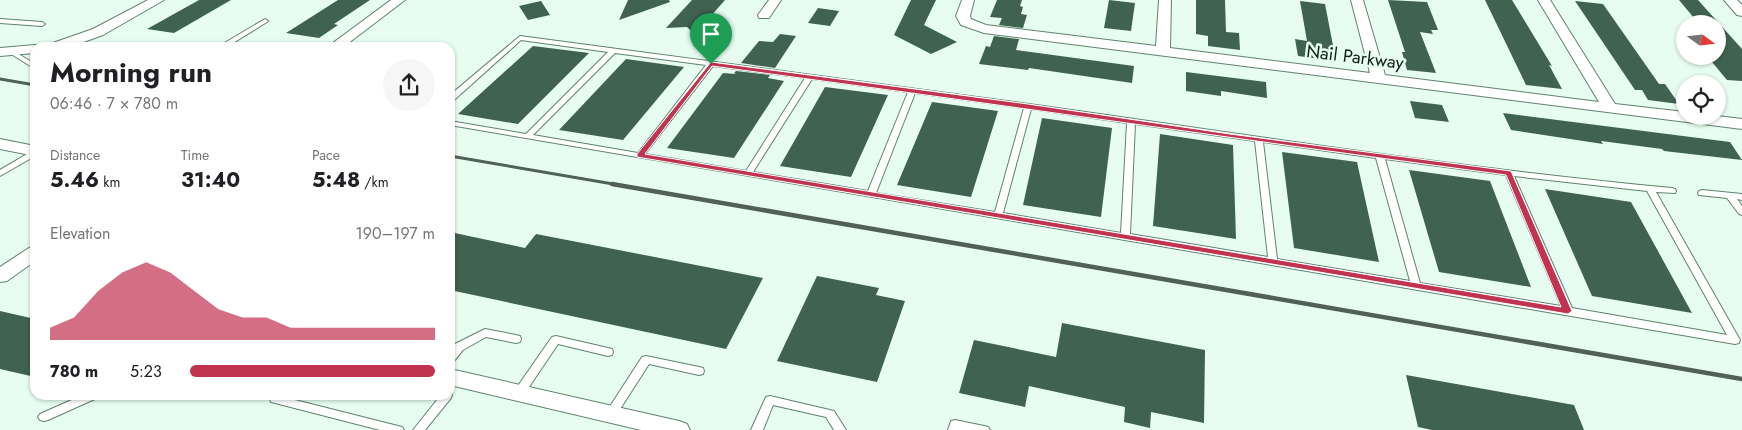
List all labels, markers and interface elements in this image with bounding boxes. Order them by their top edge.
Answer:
pin [690,13,732,64]
north arrow [1676,15,1726,65]
map controls [1676,15,1726,125]
icon: arrive [697,20,725,48]
street label: Nail Parkway [1305,38,1405,76]
text: Morning run [50,52,212,93]
button: share [383,59,435,111]
button: locate [1676,75,1726,125]
text: 06:46 · 7 × 780 m [50,92,178,115]
text: Distance [50,145,100,165]
text: Time [181,145,209,165]
text: Pace [312,145,340,165]
text: 5.46 [50,165,99,195]
text: 31:40 [181,165,240,195]
text: 5:48 [312,165,360,195]
text: km [99,172,120,192]
text: /km [360,172,389,192]
text: Elevation [50,222,110,245]
text: 190–197 m [356,222,435,245]
text: 780 m [50,360,98,383]
text: 5:23 [130,360,162,383]

